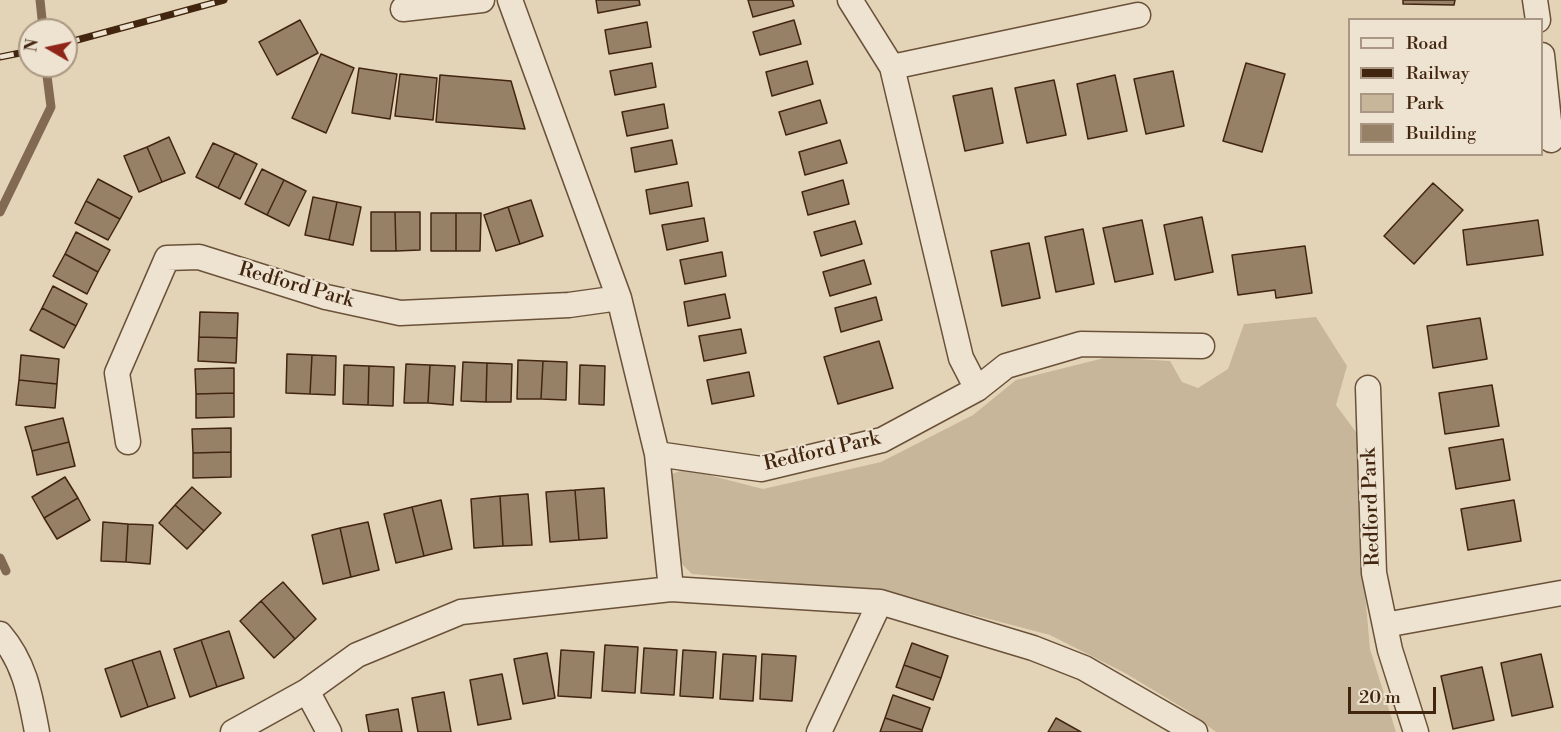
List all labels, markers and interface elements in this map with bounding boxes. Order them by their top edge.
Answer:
north arrow [18,18,78,78]
legend [1348,18,1543,156]
text: Road [1406,32,1448,55]
text: N [21,38,43,53]
text: Railway [1406,62,1469,85]
text: Park [1406,92,1443,115]
text: Building [1406,122,1476,145]
street label: Redford Park [236,258,356,314]
street label: Redford Park [761,427,883,477]
street label: Redford Park [1358,447,1386,567]
scale bar [1351,675,1440,713]
text: 20 m [1359,686,1401,709]

